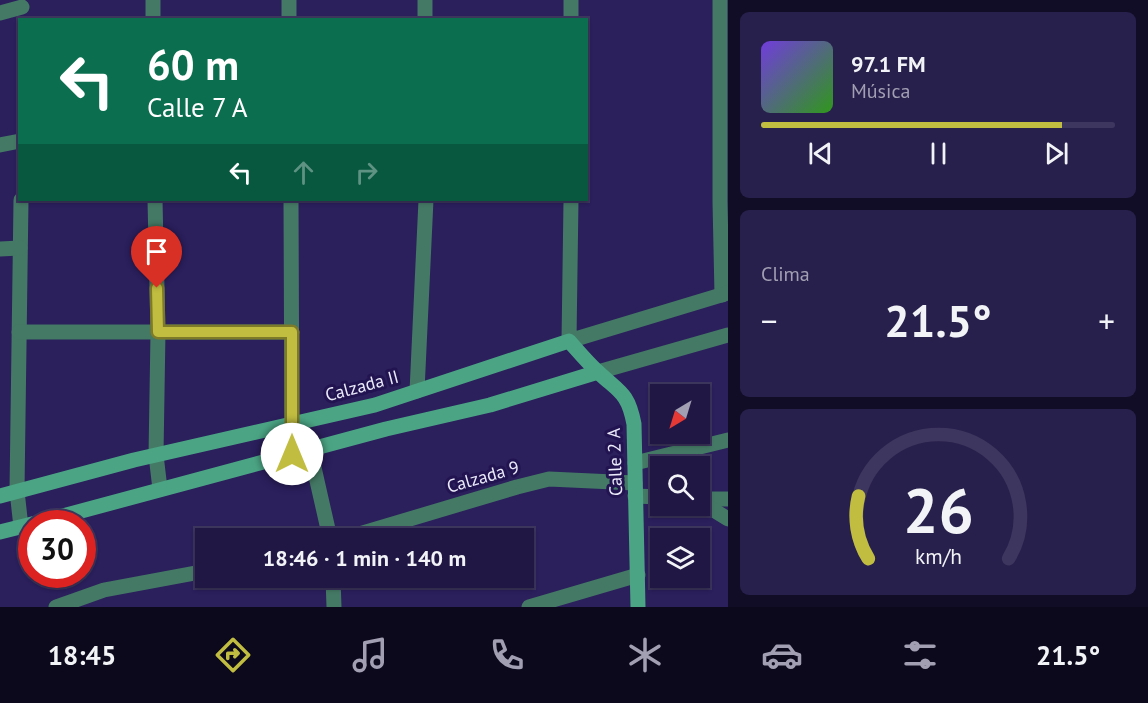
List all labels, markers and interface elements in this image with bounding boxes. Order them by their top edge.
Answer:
text: 60 m [147,37,239,92]
icon: left [48,42,126,120]
text: 97.1 FM [851,50,926,78]
text: Música [851,78,910,104]
text: Calle 7 A [147,90,247,124]
icon: previous [804,137,837,170]
icon: pause [922,137,955,170]
icon: next [1040,137,1073,170]
icon: left [224,156,257,189]
icon: ahead [287,156,320,189]
icon: right [350,156,383,189]
pin [131,226,182,288]
icon: arrive [140,235,173,268]
text: Clima [761,261,810,287]
text: 21.5° [884,291,992,349]
text: − [761,299,778,342]
text: + [1098,299,1115,342]
street label: Calzada II [323,365,401,406]
north arrow [650,384,710,444]
map controls [650,384,710,588]
position arrow [260,422,324,486]
street label: Calle 2 A [602,427,627,496]
street label: Calzada 9 [444,455,522,498]
button: search [650,456,710,516]
text: 26 [903,469,973,550]
speed limit sign: 30 [18,510,96,588]
button: layers [650,528,710,588]
text: km/h [914,542,961,570]
text: 18:46 · 1 min · 140 m [263,544,466,572]
icon: directions [212,634,254,676]
icon: music [349,634,391,676]
icon: phone [486,634,528,676]
icon: climate [624,634,666,676]
icon: car [761,634,803,676]
icon: filters [899,634,941,676]
text: 18:45 [48,638,116,672]
text: 21.5° [1036,638,1100,672]

